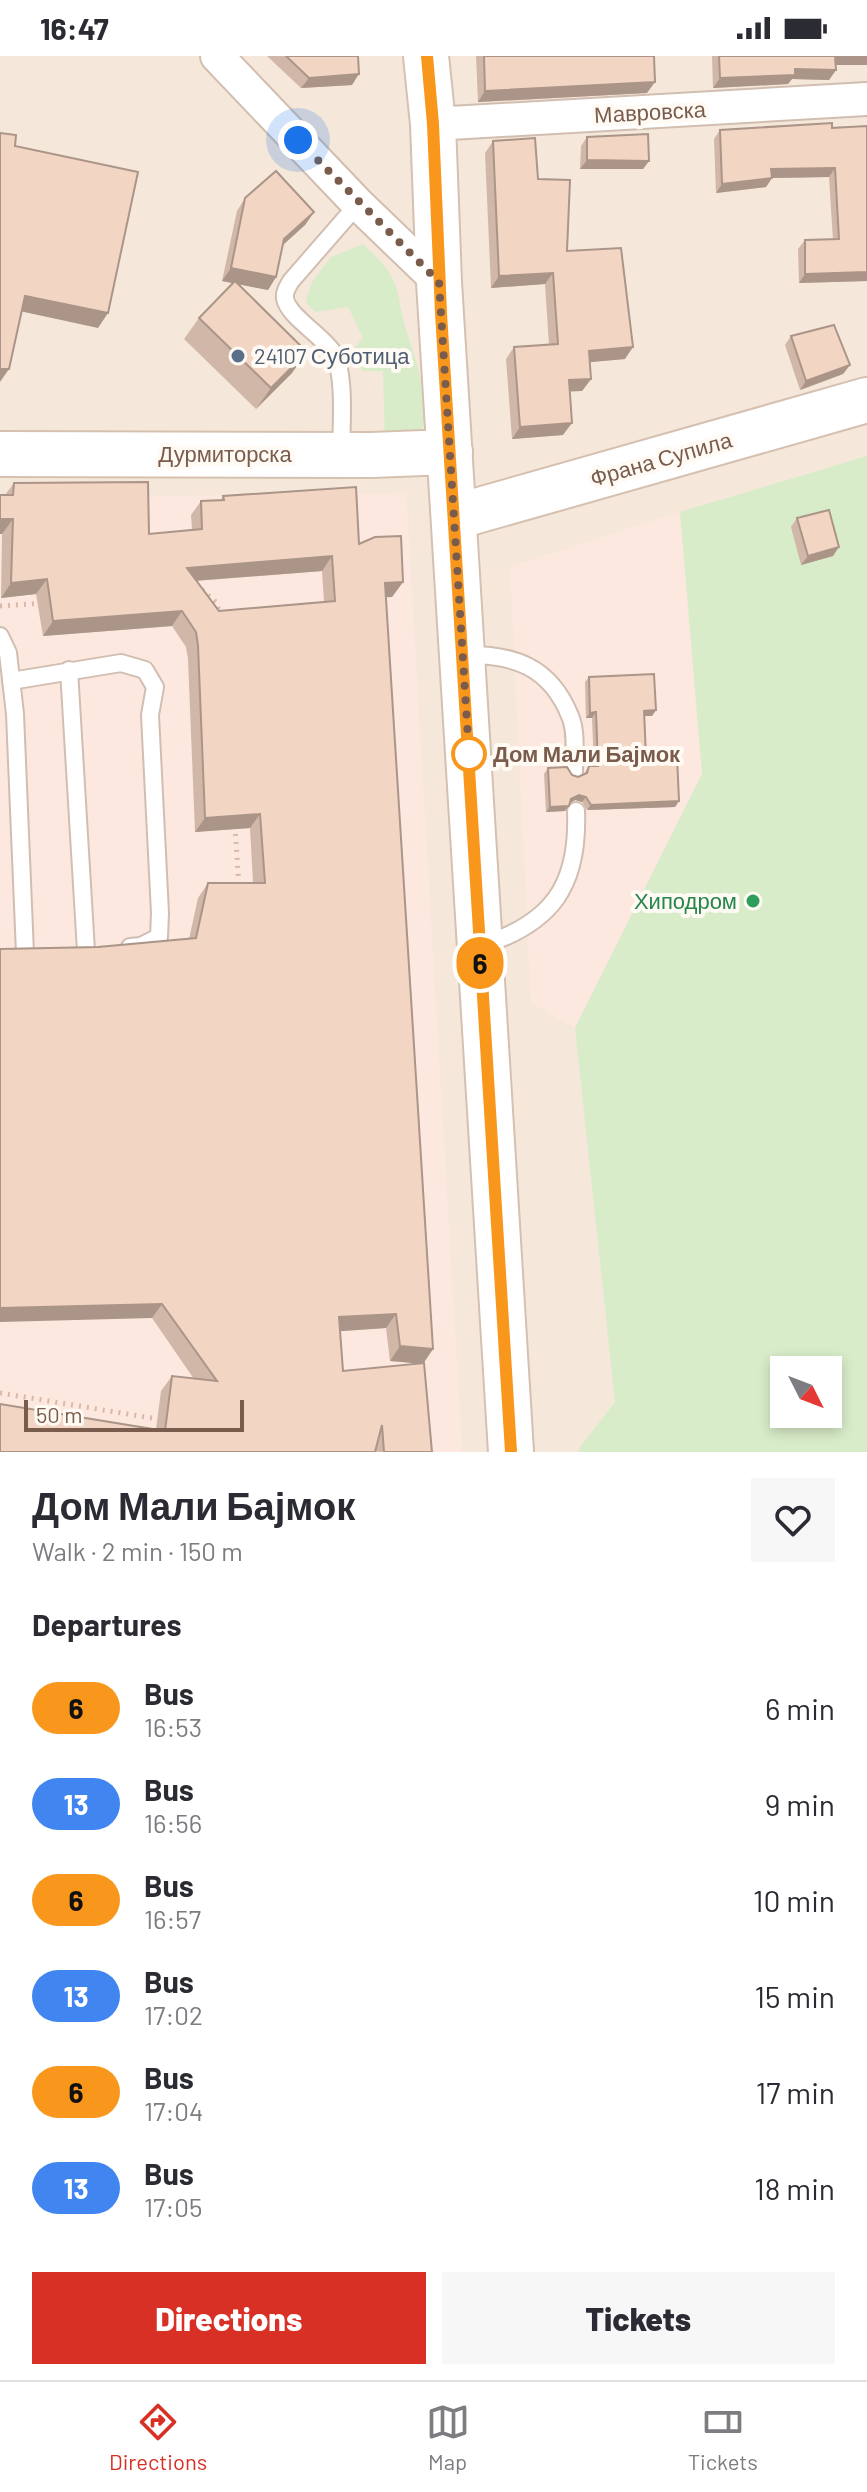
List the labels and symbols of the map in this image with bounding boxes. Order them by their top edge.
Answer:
street label: Мавровска [593,95,707,128]
your location [278,120,318,160]
place label: 24107 Суботица [254,342,410,369]
marker: 24107 Суботица [229,347,247,365]
street label: Франа Супила [587,425,736,492]
street label: Дурмиторска [158,440,292,467]
marker: Дом Мали Бајмок [452,737,486,771]
place label: Дом Мали Бајмок [493,740,681,767]
place label: Хиподром [634,887,737,914]
marker: Хиподром [744,892,762,910]
line badge: 6 [454,937,506,989]
north arrow [770,1356,842,1428]
scale bar [24,1396,244,1432]

